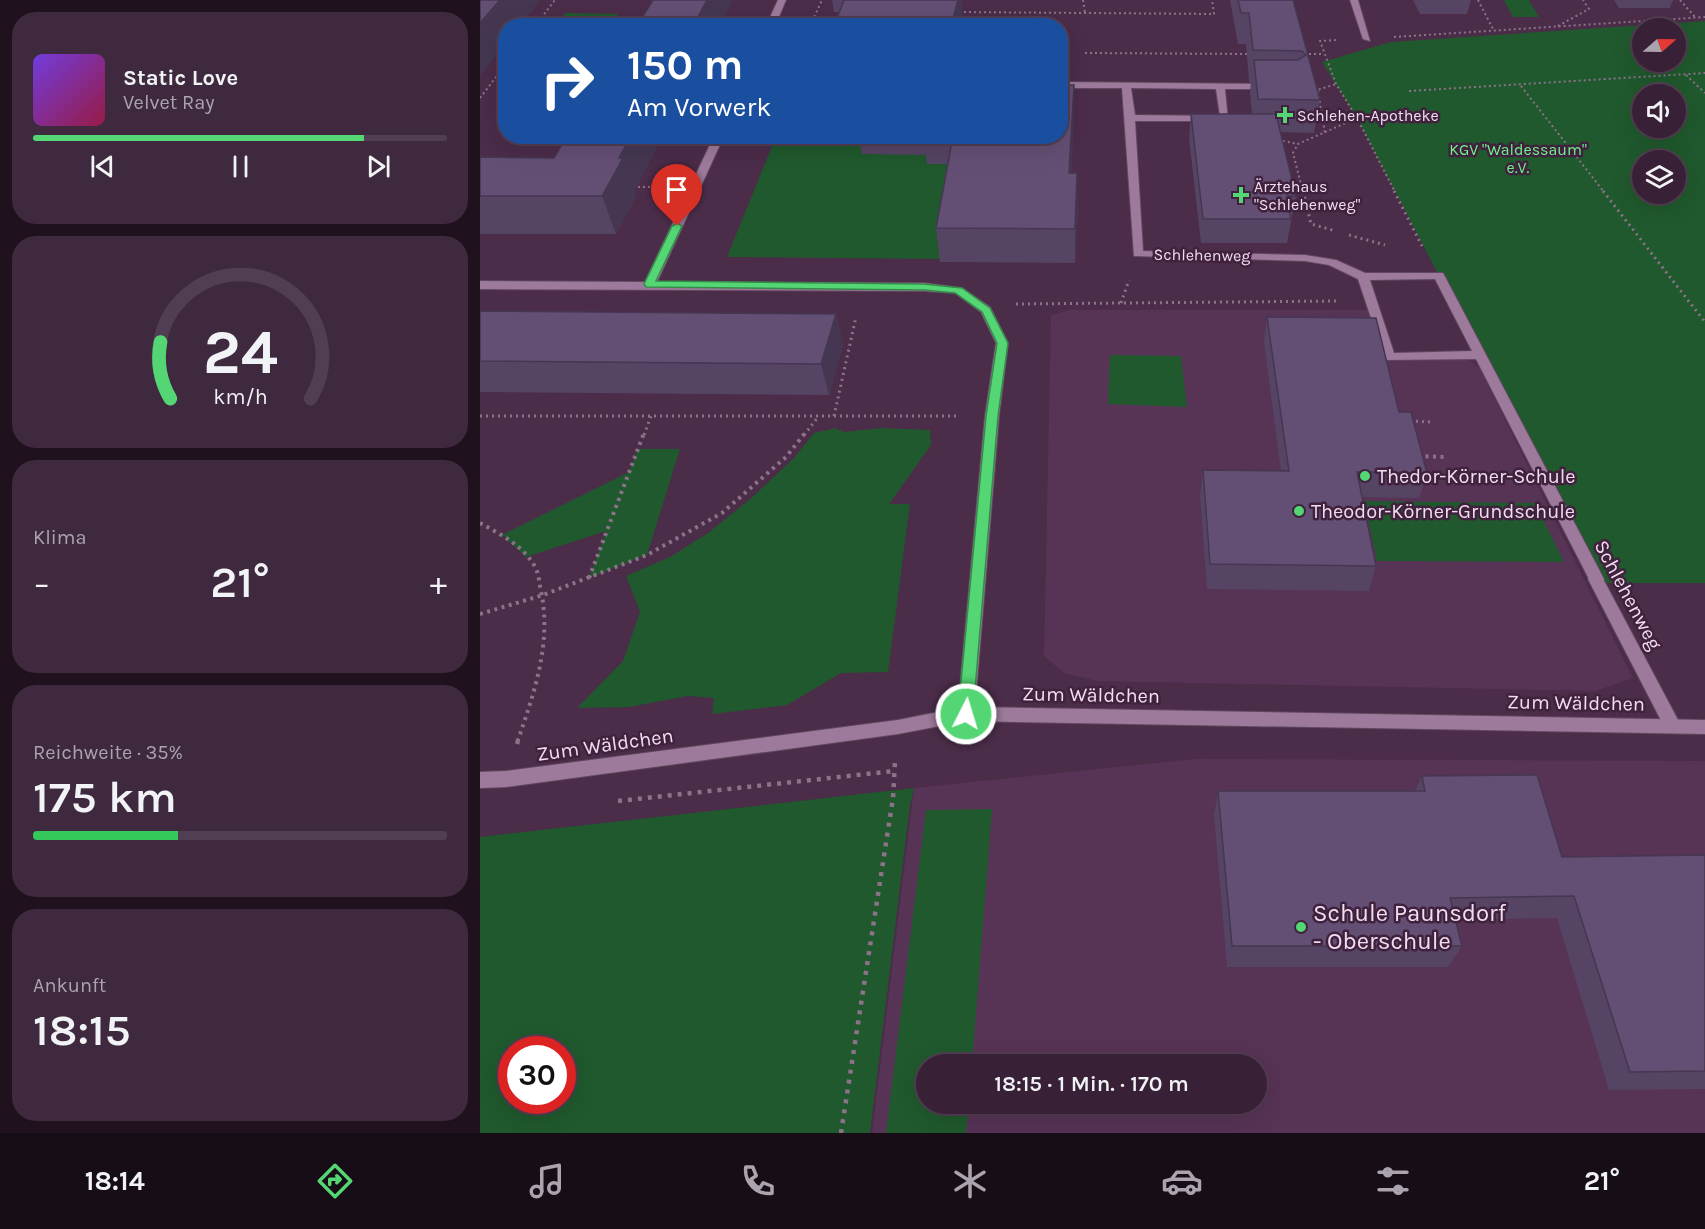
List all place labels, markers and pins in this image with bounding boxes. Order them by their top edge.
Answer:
place label: Schlehen-Apotheke [1297,106,1439,125]
marker: Schlehen-Apotheke [1278,108,1292,122]
pin [651,164,702,226]
place label: Ärztehaus "Schlehenweg" [1254,177,1361,214]
marker: Ärztehaus "Schlehenweg" [1232,186,1250,204]
place label: Thedor-Körner-Schule [1377,465,1576,488]
marker: Thedor-Körner-Schule [1358,469,1372,483]
place label: Theodor-Körner-Grundschule [1311,500,1575,523]
marker: Theodor-Körner-Grundschule [1292,504,1306,518]
place label: Schule Paunsdorf - Oberschule [1313,899,1507,955]
marker: Schule Paunsdorf - Oberschule [1294,920,1308,934]

